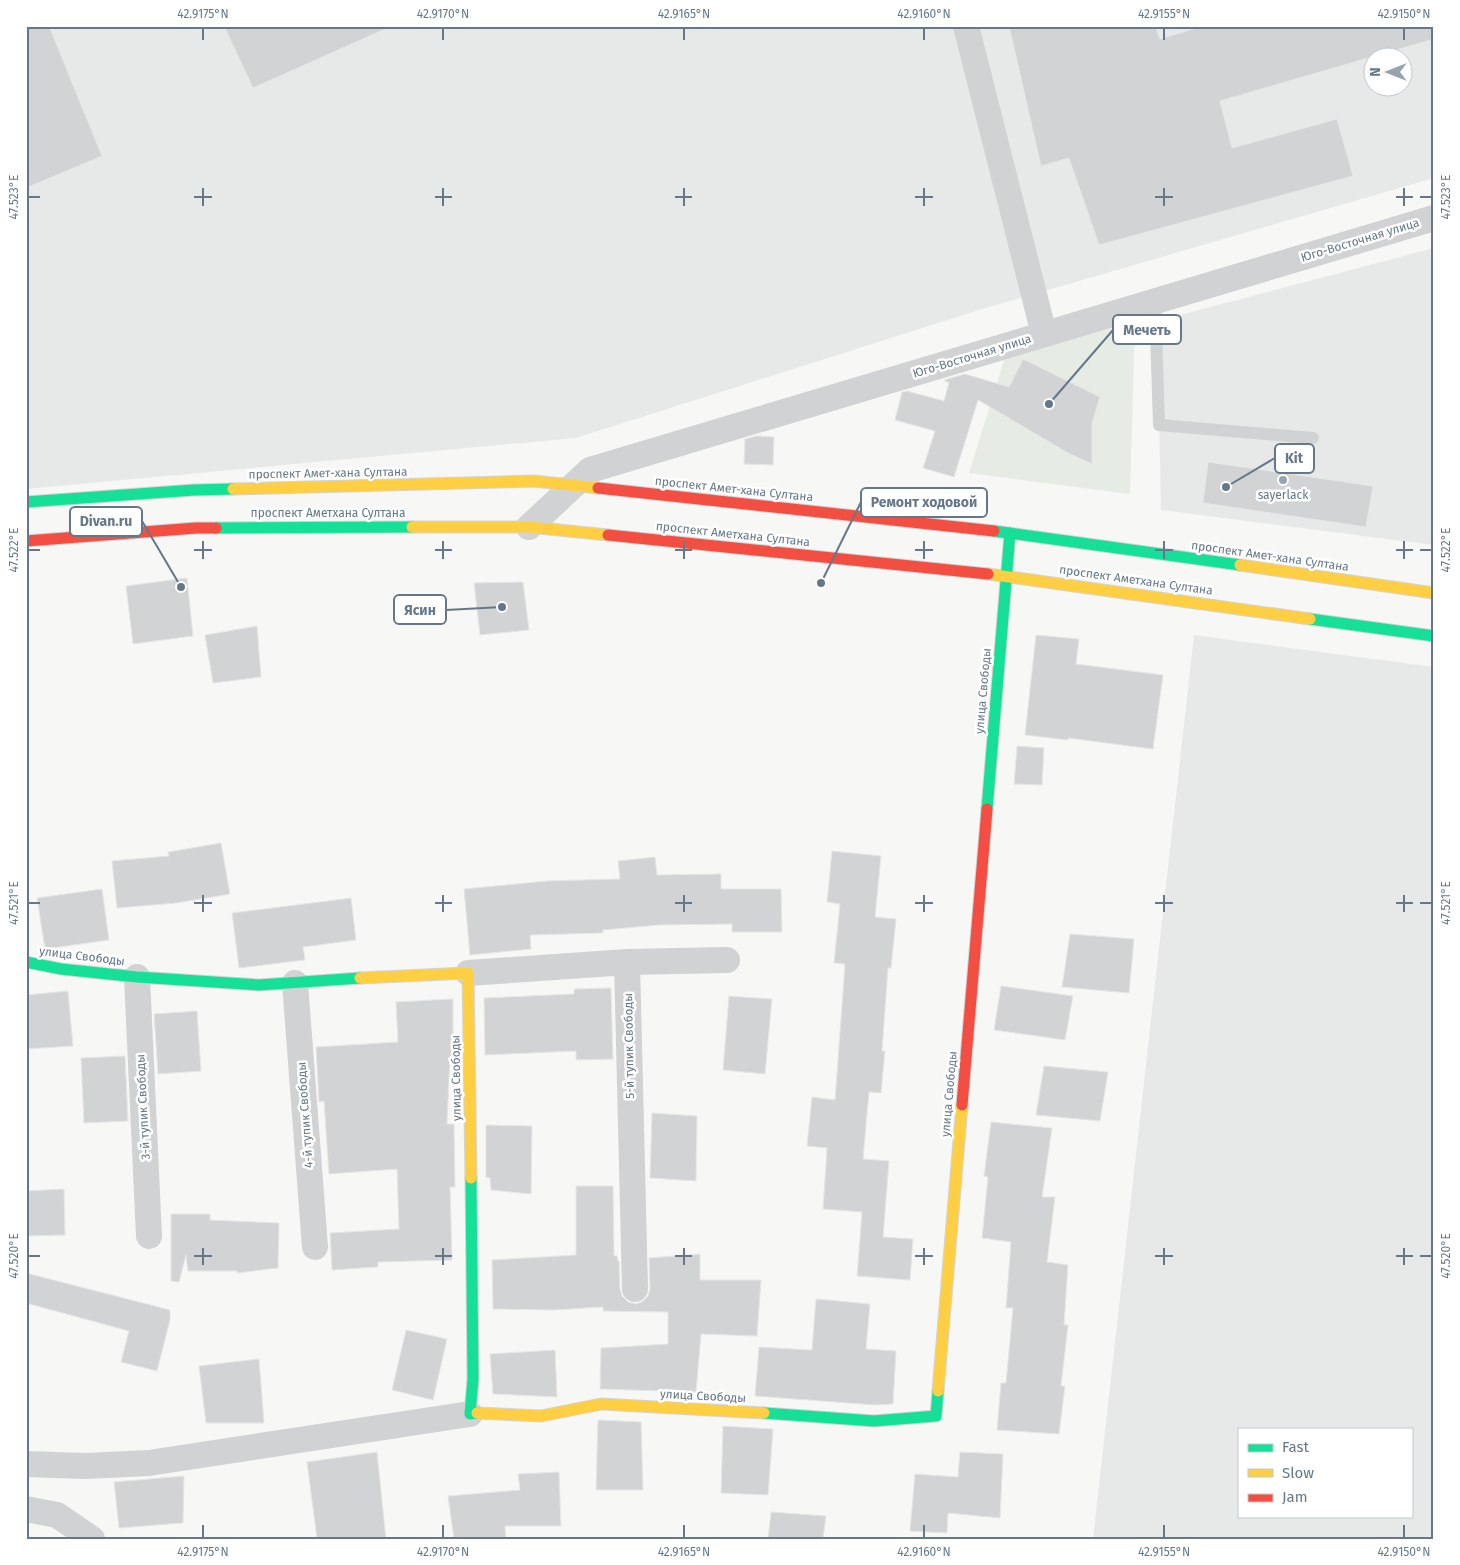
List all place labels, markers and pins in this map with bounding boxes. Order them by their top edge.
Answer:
callout: Мечеть [1113,315,1181,344]
callout: Kit [1275,444,1314,473]
marker: sayerlack [1277,474,1289,486]
callout: Ремонт ходовой [861,488,987,517]
place label: sayerlack [1258,488,1309,502]
callout: Divan.ru [70,507,142,536]
callout: Ясин [394,595,446,624]

